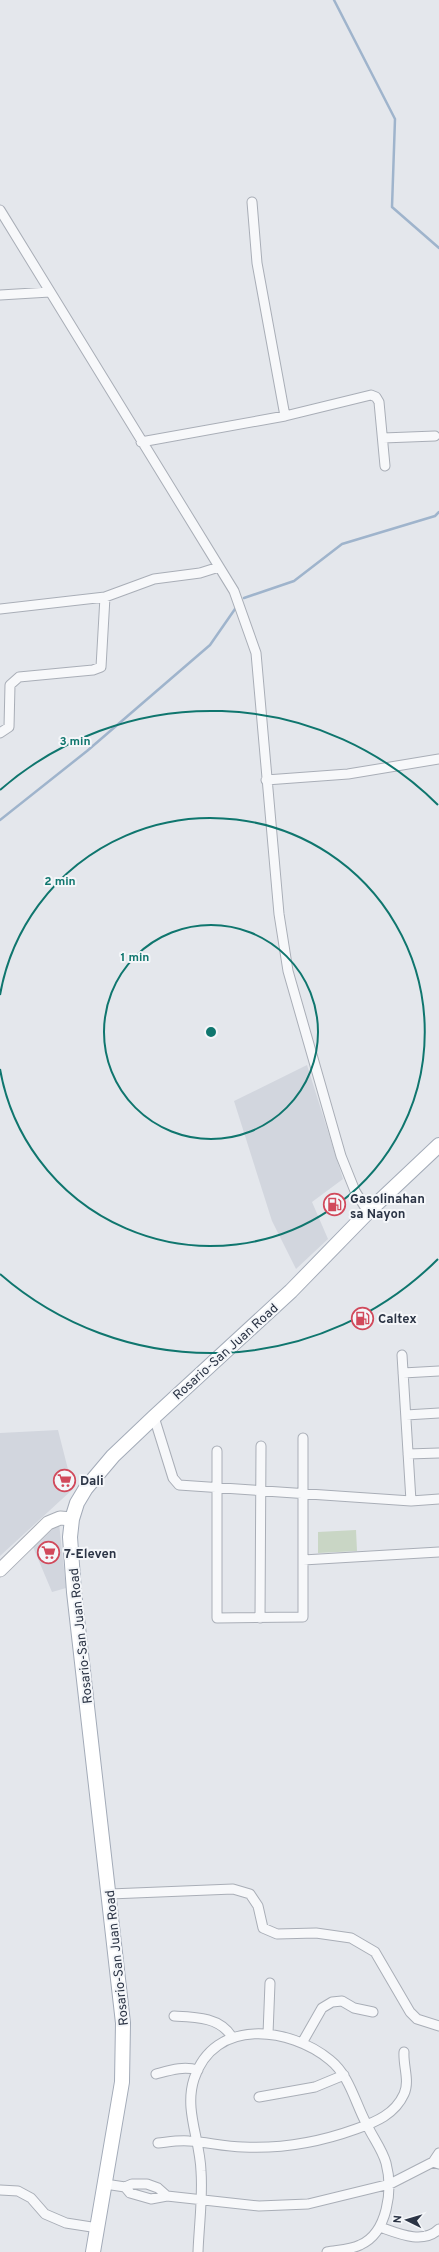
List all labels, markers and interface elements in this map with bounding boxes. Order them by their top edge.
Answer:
text: 3 min [59,734,91,750]
text: 2 min [44,874,76,890]
text: 1 min [121,950,149,966]
centre of rings [204,1025,218,1039]
fuel station icon: Gasolinahan sa Nayon [322,1192,348,1218]
place label: Gasolinahan sa Nayon [350,1192,425,1223]
street label: Rosario-San Juan Road [170,1301,282,1404]
fuel station icon: Caltex [350,1305,376,1331]
place label: Caltex [378,1312,417,1328]
supermarket icon: Dali [52,1467,78,1493]
place label: Dali [80,1474,104,1490]
supermarket icon: 7-Eleven [36,1540,62,1566]
place label: 7-Eleven [64,1547,117,1563]
street label: Rosario-San Juan Road [67,1567,97,1704]
street label: Rosario-San Juan Road [103,1889,133,2026]
north arrow [387,2200,427,2240]
text: N [391,2215,405,2224]

